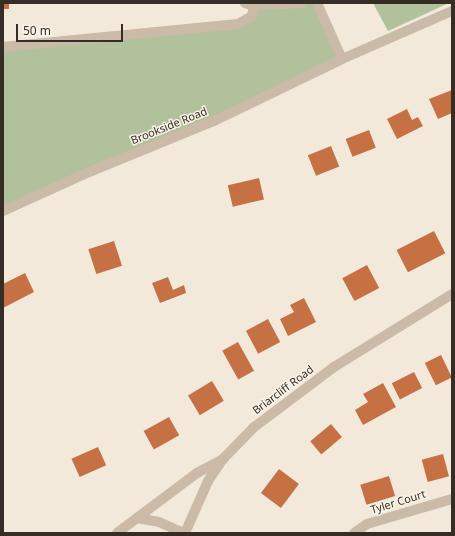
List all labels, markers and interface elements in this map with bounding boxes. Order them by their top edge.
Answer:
scale bar [18,16,125,42]
text: 50 m [23,22,51,39]
street label: Brookside Road [129,105,209,147]
street label: Briarcliff Road [250,363,316,417]
street label: Tyler Court [369,487,427,517]

